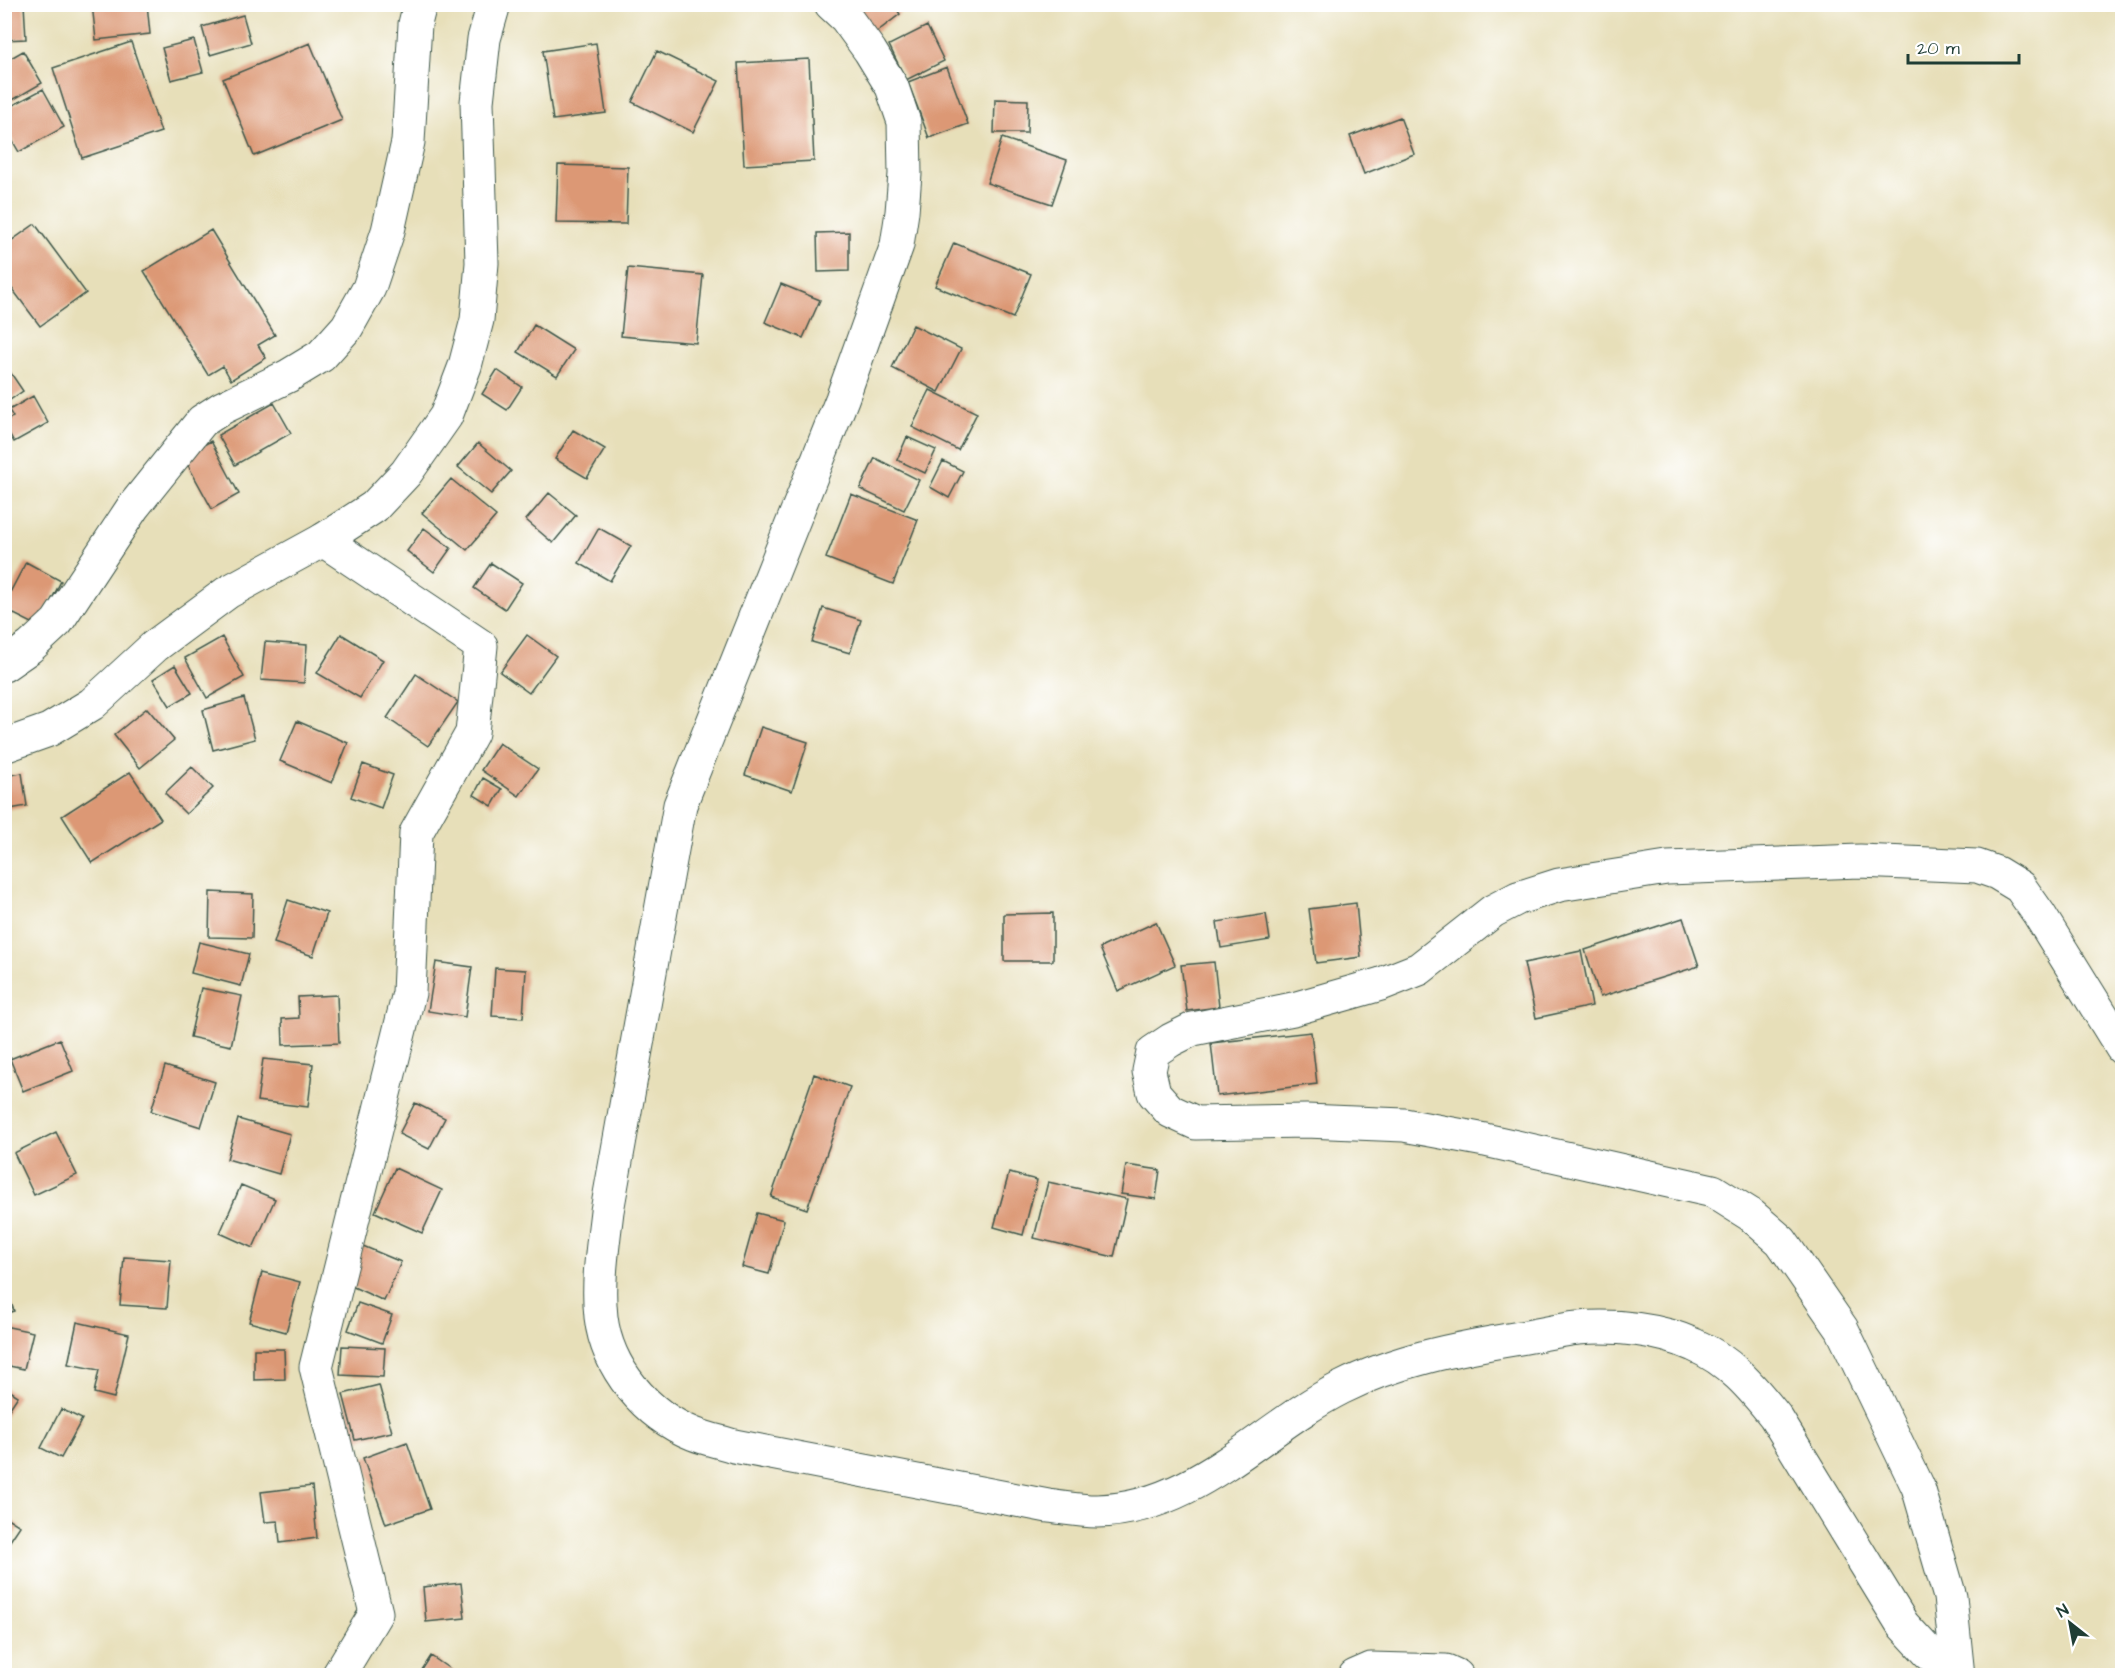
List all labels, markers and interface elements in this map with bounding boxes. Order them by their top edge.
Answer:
scale bar [1908,27,2019,65]
text: 20 m [1917,36,1960,61]
north arrow [2040,1593,2100,1653]
text: N [2053,1599,2073,1623]

